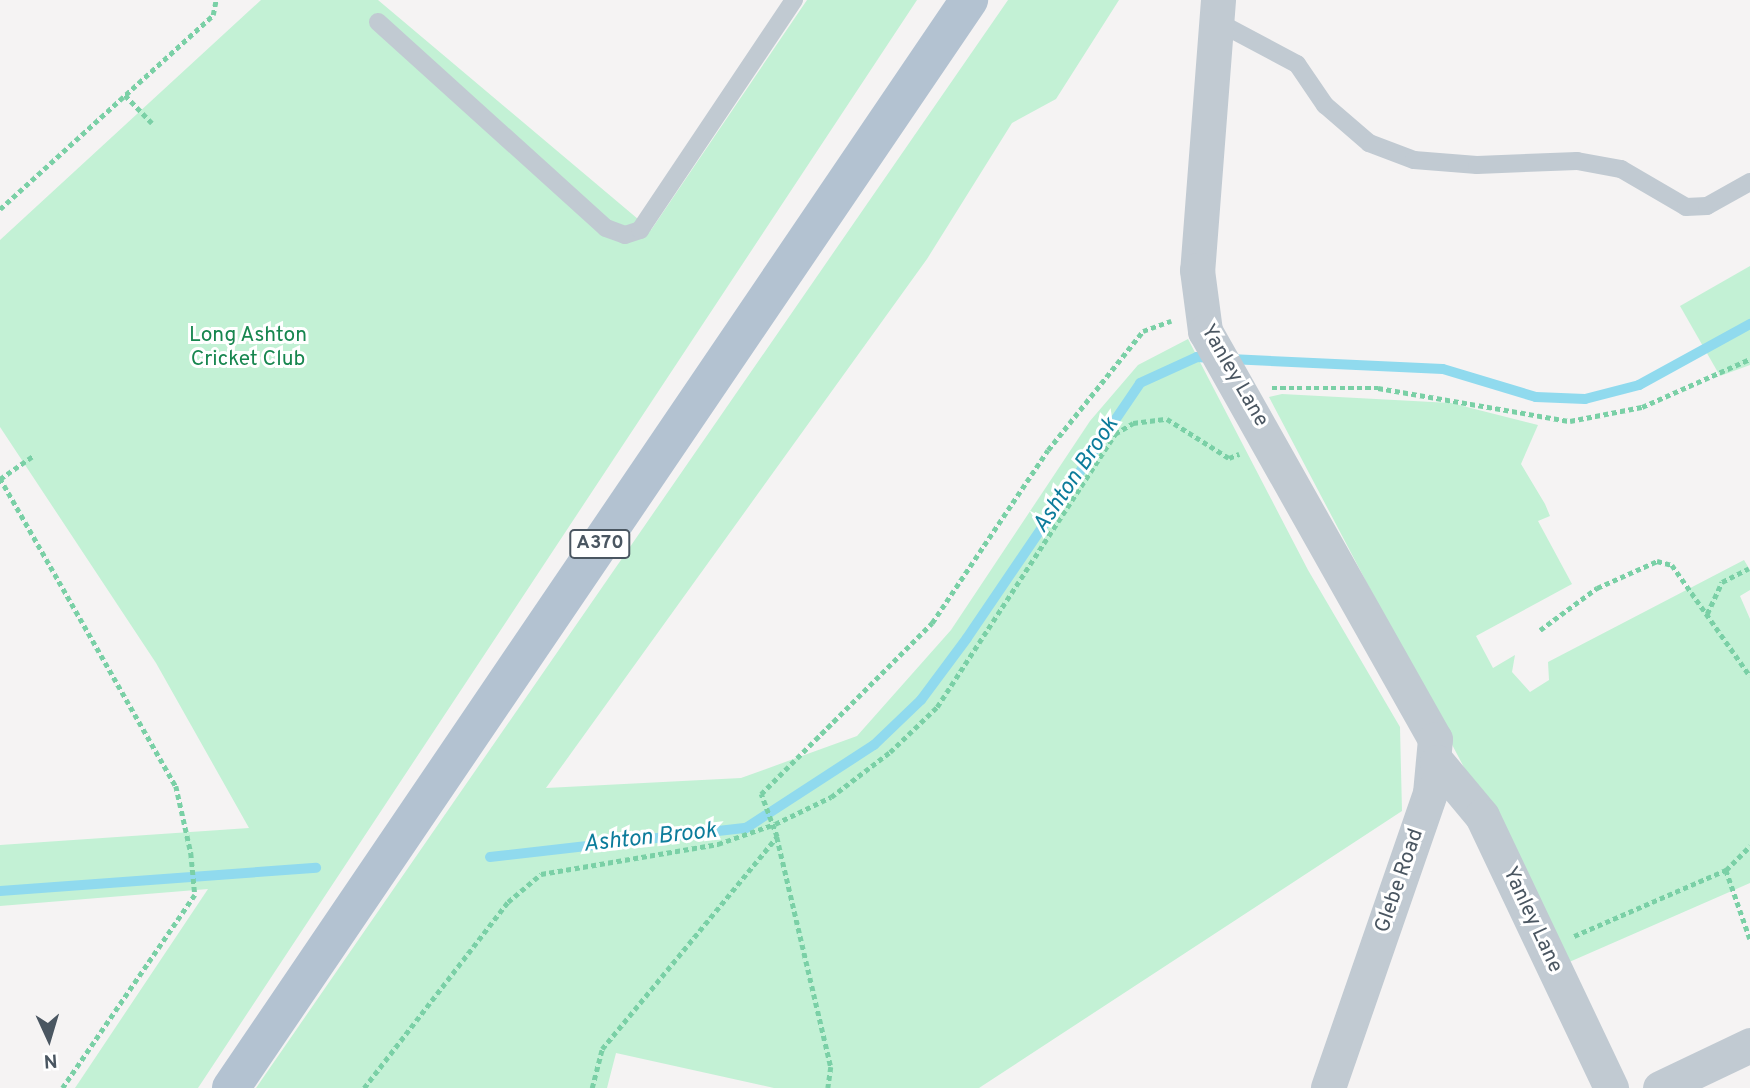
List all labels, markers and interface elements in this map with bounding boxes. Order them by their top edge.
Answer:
street label: Yanley Lane [1195,320,1273,432]
park label: Long Ashton Cricket Club [189,323,307,373]
water label: Ashton Brook [1028,413,1126,539]
road number: A370 [568,528,632,559]
water label: Ashton Brook [582,818,718,860]
street label: Glebe Road [1370,826,1430,936]
street label: Yanley Lane [1496,863,1568,977]
north arrow [14,1004,84,1074]
text: N [43,1048,58,1072]

